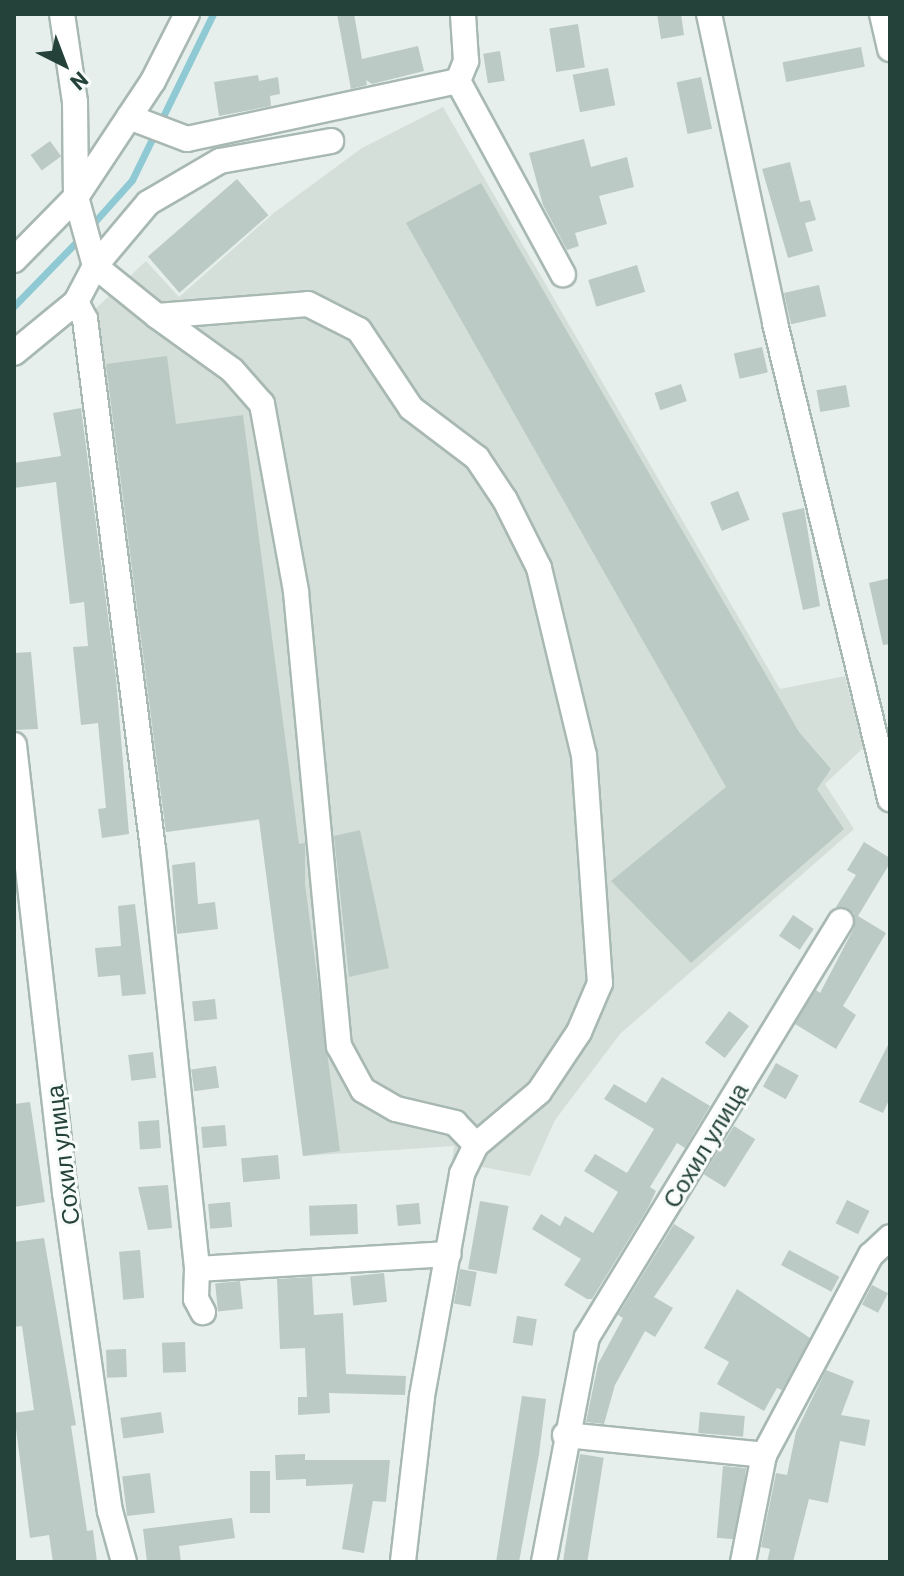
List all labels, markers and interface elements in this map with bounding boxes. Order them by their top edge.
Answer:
north arrow [24,24,104,104]
text: N [66,67,94,96]
street label: Сохил улица [656,1077,754,1213]
street label: Сохил улица [39,1083,85,1227]

